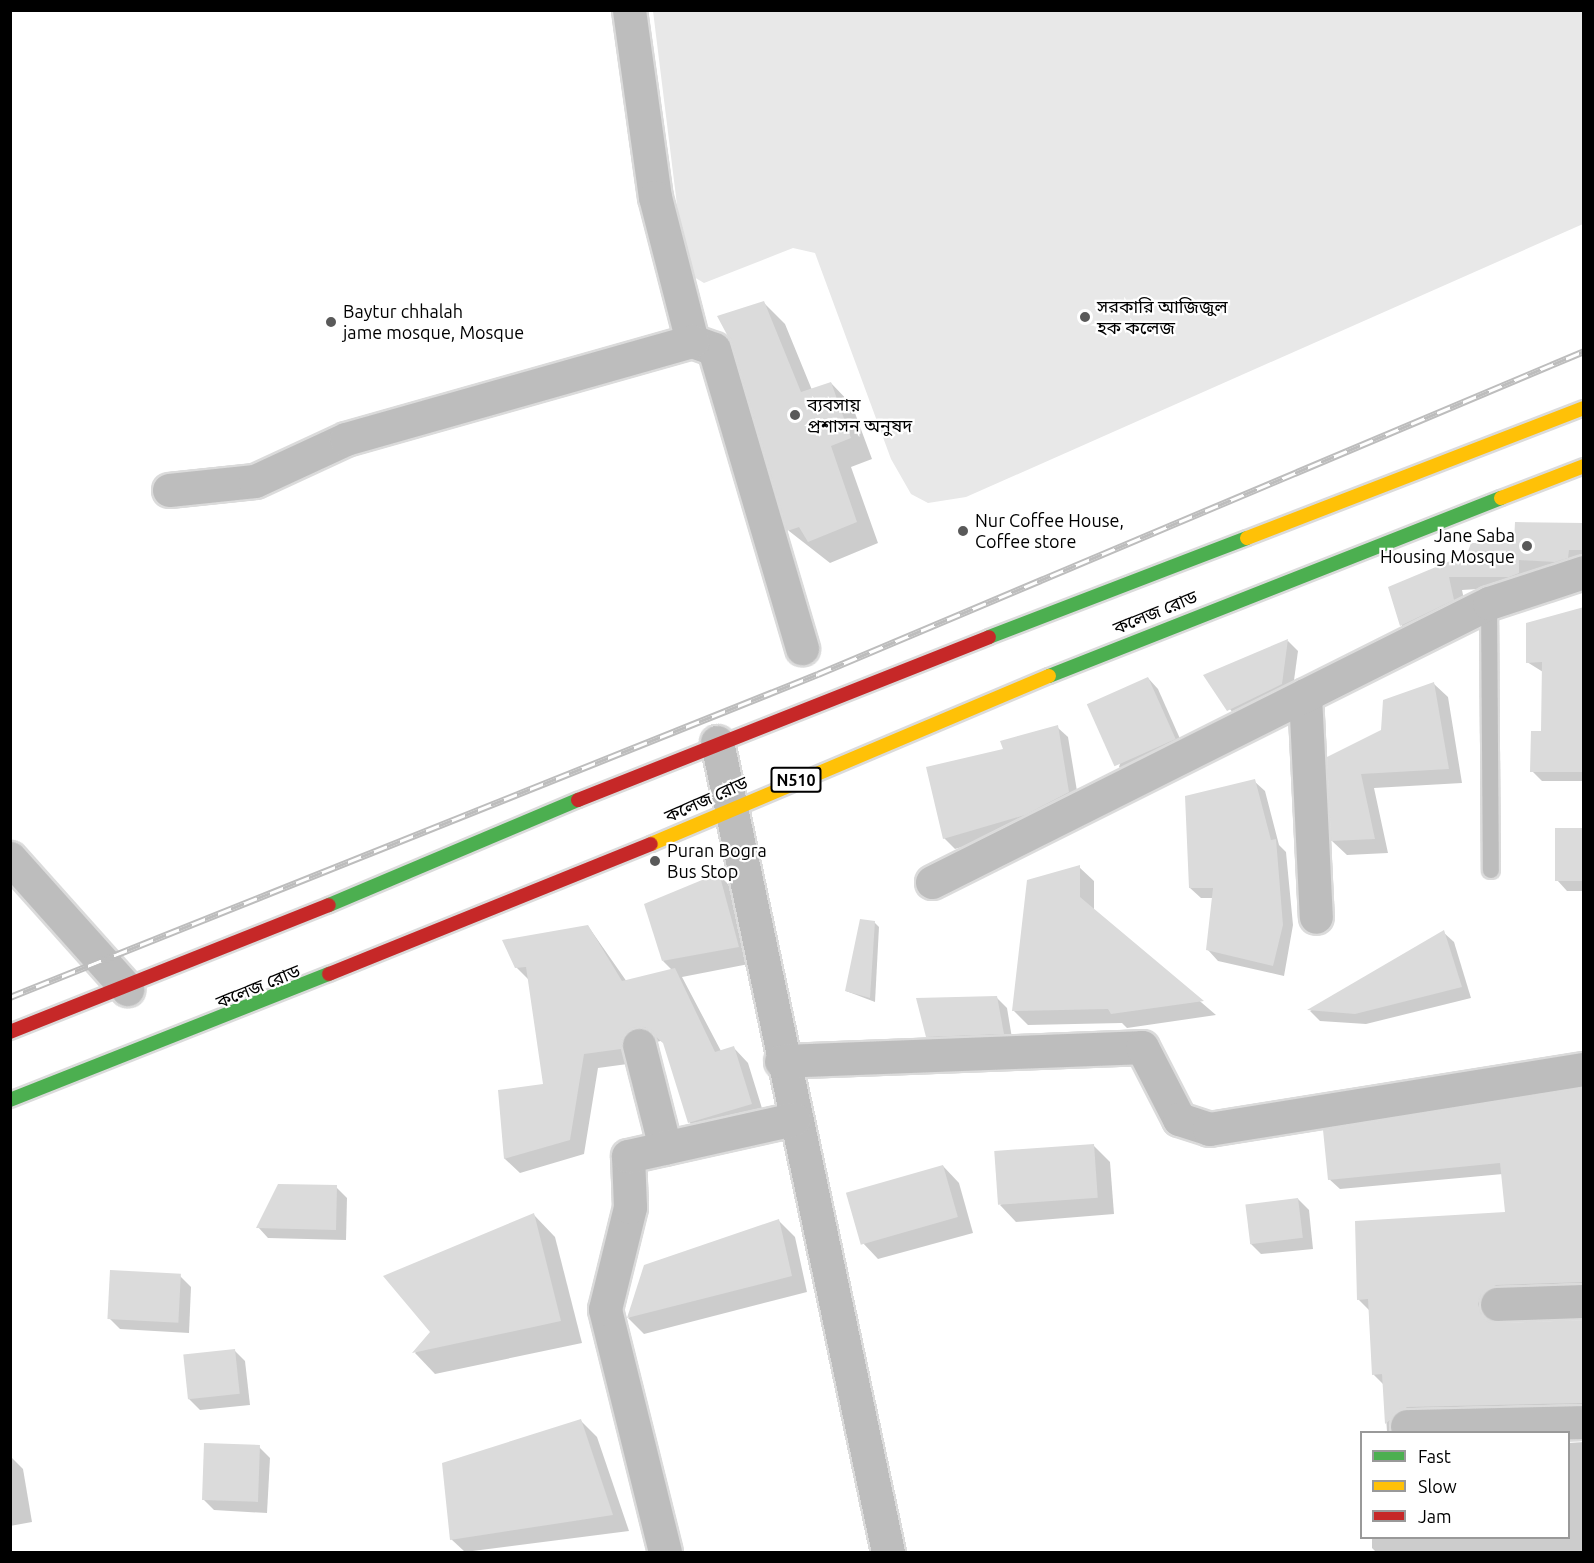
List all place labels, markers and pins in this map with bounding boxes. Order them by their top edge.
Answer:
place label: সরকারি আজিজুল হক কলেজ [1097,296,1228,338]
place label: Baytur chhalah jame mosque, Mosque [343,301,524,344]
marker: সরকারি আজিজুল হক কলেজ [1078,310,1092,324]
marker: Baytur chhalah jame mosque, Mosque [324,315,338,329]
place label: ব্যবসায় প্রশাসন অনুষদ [807,394,912,436]
marker: ব্যবসায় প্রশাসন অনুষদ [788,408,802,422]
place label: Nur Coffee House, Coffee store [975,510,1124,552]
marker: Nur Coffee House, Coffee store [956,524,970,538]
place label: Jane Saba Housing Mosque [1380,525,1515,568]
marker: Jane Saba Housing Mosque [1520,539,1534,553]
place label: Puran Bogra Bus Stop [667,840,767,882]
marker: Puran Bogra Bus Stop [648,854,662,868]

